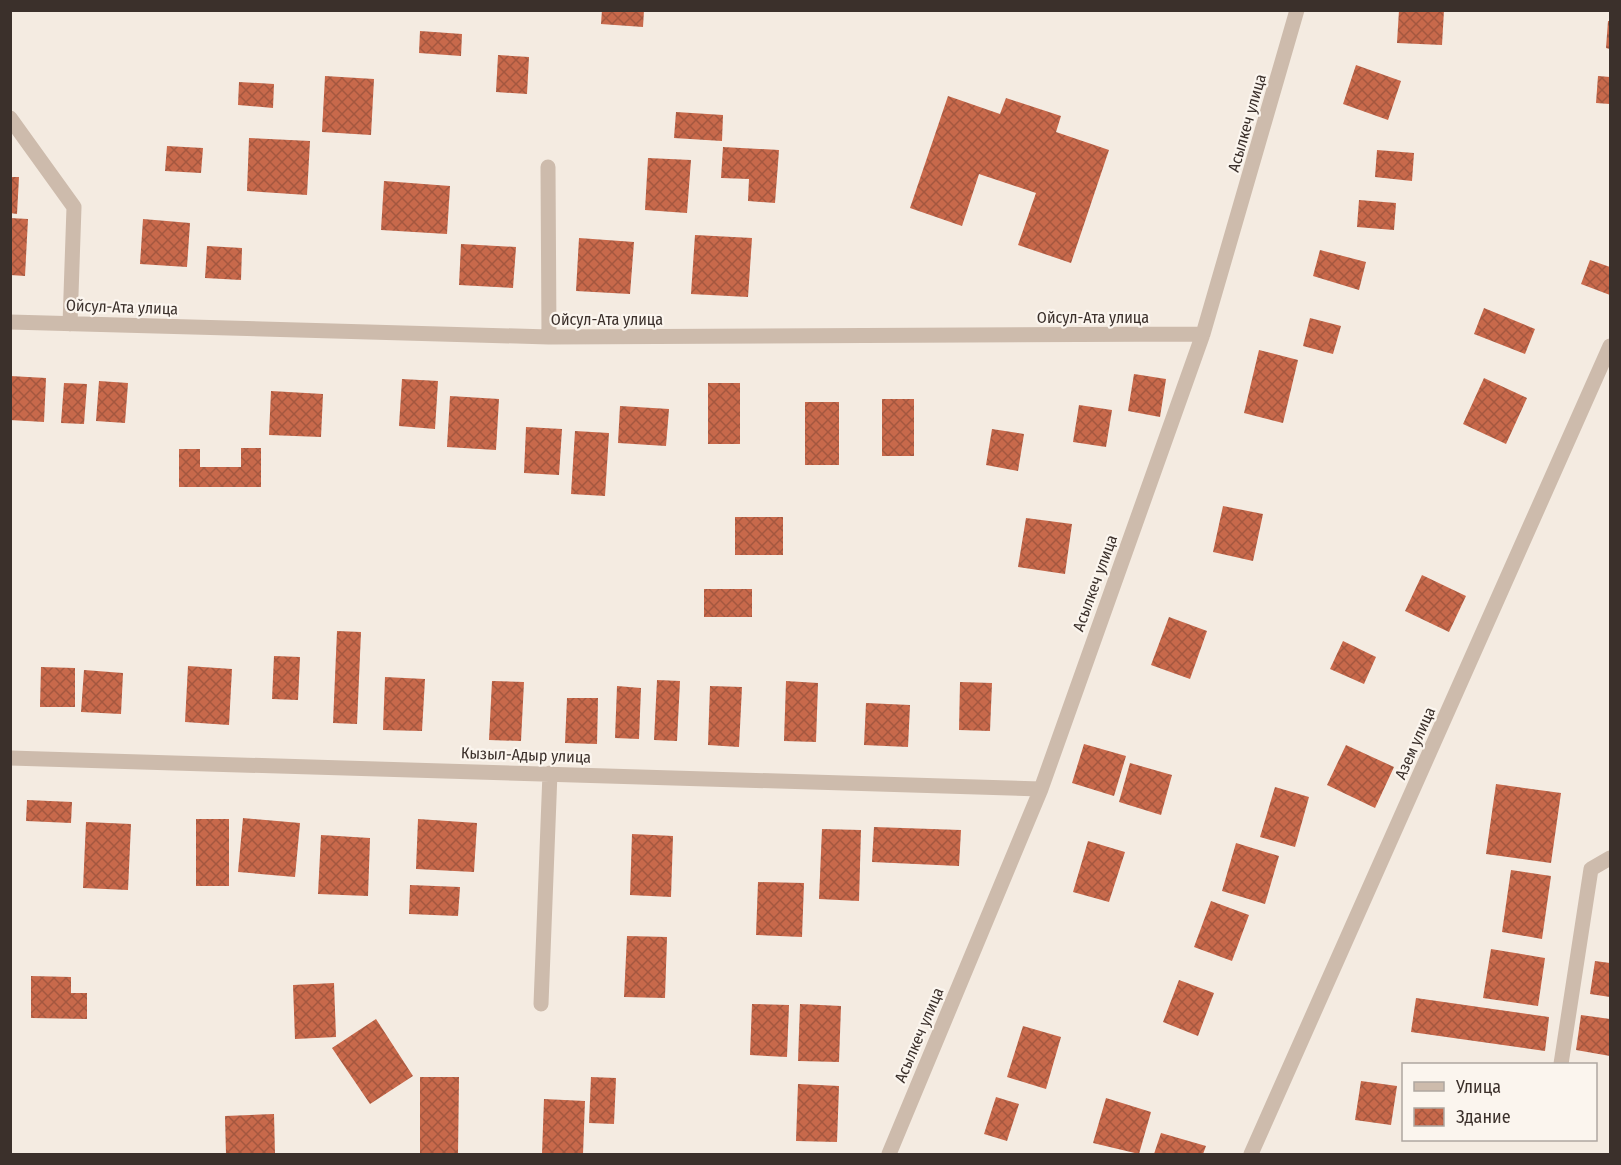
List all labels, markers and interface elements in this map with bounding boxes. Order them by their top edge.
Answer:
street label: Асылкеч улица [1224,72,1270,174]
street label: Ойсул-Ата улица [66,296,179,318]
street label: Ойсул-Ата улица [1037,308,1149,327]
street label: Ойсул-Ата улица [551,310,663,329]
street label: Асылкеч улица [1069,532,1121,634]
street label: Азем улица [1391,704,1439,782]
street label: Кызыл-Адыр улица [461,743,592,767]
street label: Асылкеч улица [890,985,948,1085]
legend [1402,1063,1597,1141]
text: Улица [1455,1076,1501,1098]
text: Здание [1456,1106,1511,1128]

